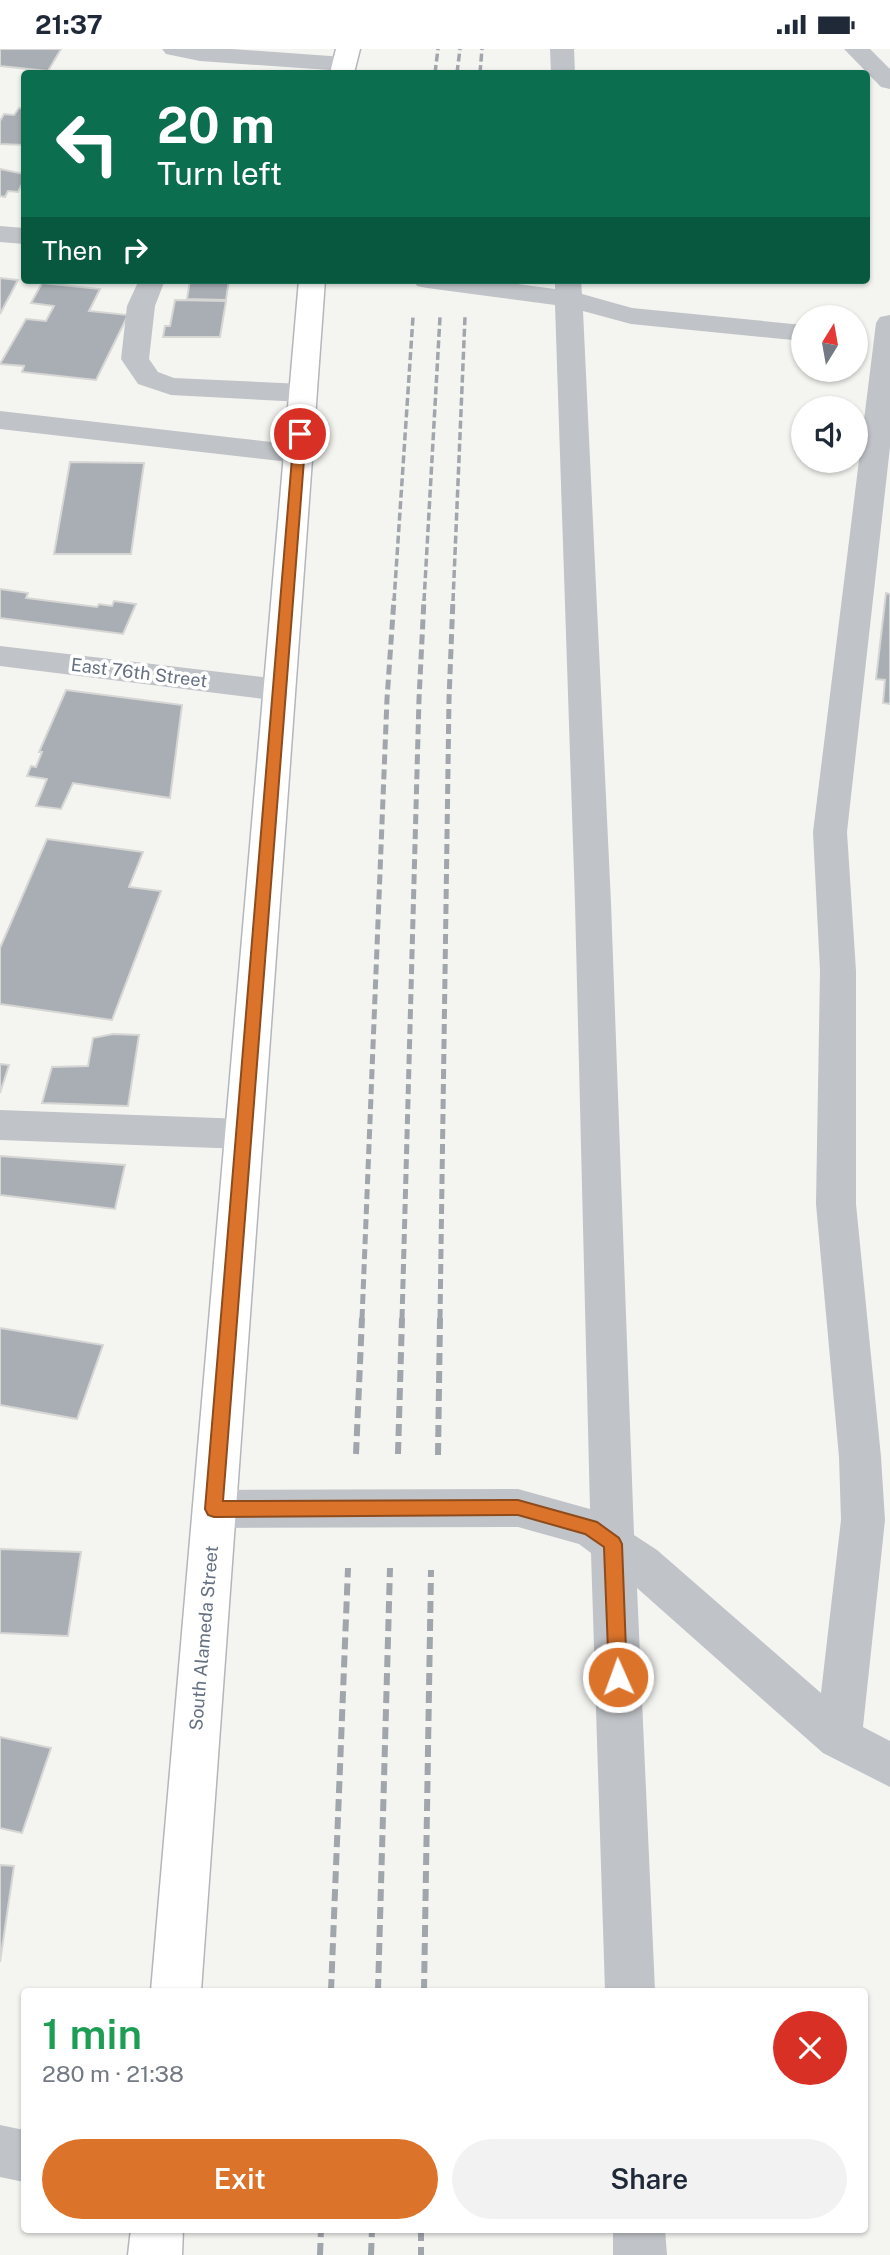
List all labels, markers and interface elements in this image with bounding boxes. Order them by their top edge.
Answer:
text: 21:37 [35,9,103,40]
text: 20 m [157,96,275,154]
icon: left [42,98,133,189]
text: Turn left [157,155,282,192]
icon: right [116,231,154,269]
text: Then [42,235,102,266]
north arrow [791,305,868,381]
map controls [791,305,868,473]
button: sound [791,396,868,473]
pin [270,404,330,464]
icon: arrive [281,415,319,453]
street label: East 76th Street [70,654,208,691]
street label: South Alameda Street [185,1544,222,1731]
position arrow [581,1640,655,1714]
text: 1 min [42,2009,142,2058]
button: close [773,2011,847,2085]
text: 280 m · 21:38 [42,2060,184,2087]
button: Exit [42,2139,438,2219]
button: Share [452,2139,847,2219]

